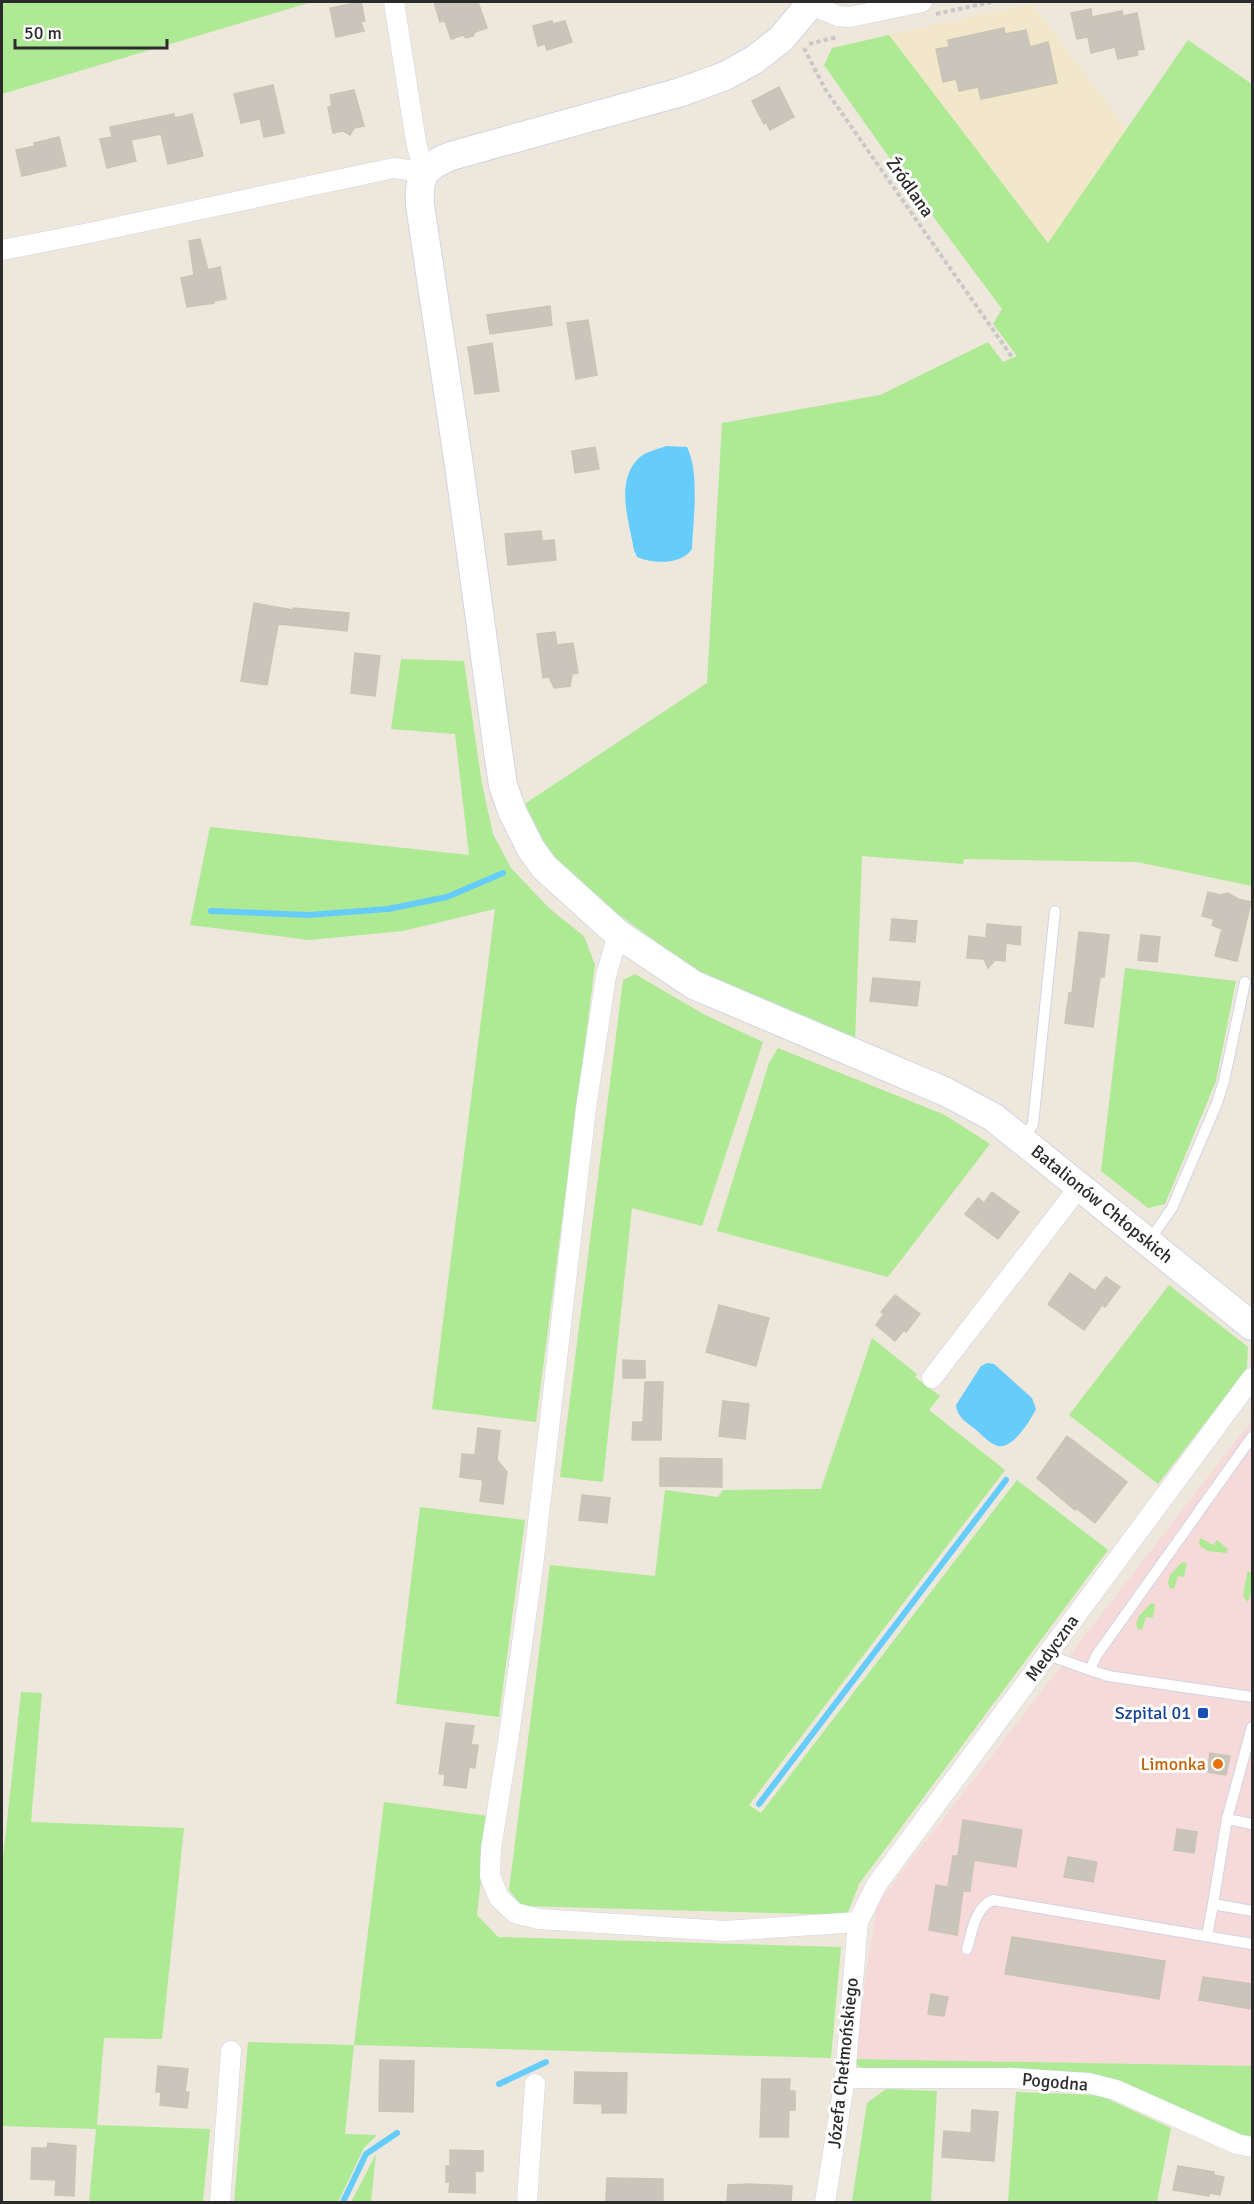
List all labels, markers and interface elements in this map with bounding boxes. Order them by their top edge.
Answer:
scale bar [15,12,166,50]
text: 50 m [24,22,62,44]
street label: Źródlana [881,153,939,221]
street label: Batalionów Chłopskich [1027,1140,1177,1268]
street label: Medyczna [1021,1610,1083,1686]
place label: Szpital 01 [1115,1702,1191,1724]
marker: Szpital 01 [1196,1706,1210,1720]
place label: Limonka [1140,1753,1206,1775]
marker: Limonka [1211,1757,1225,1771]
street label: Józefa Chełmońskiego [823,1976,863,2150]
street label: Pogodna [1021,2068,1089,2096]

